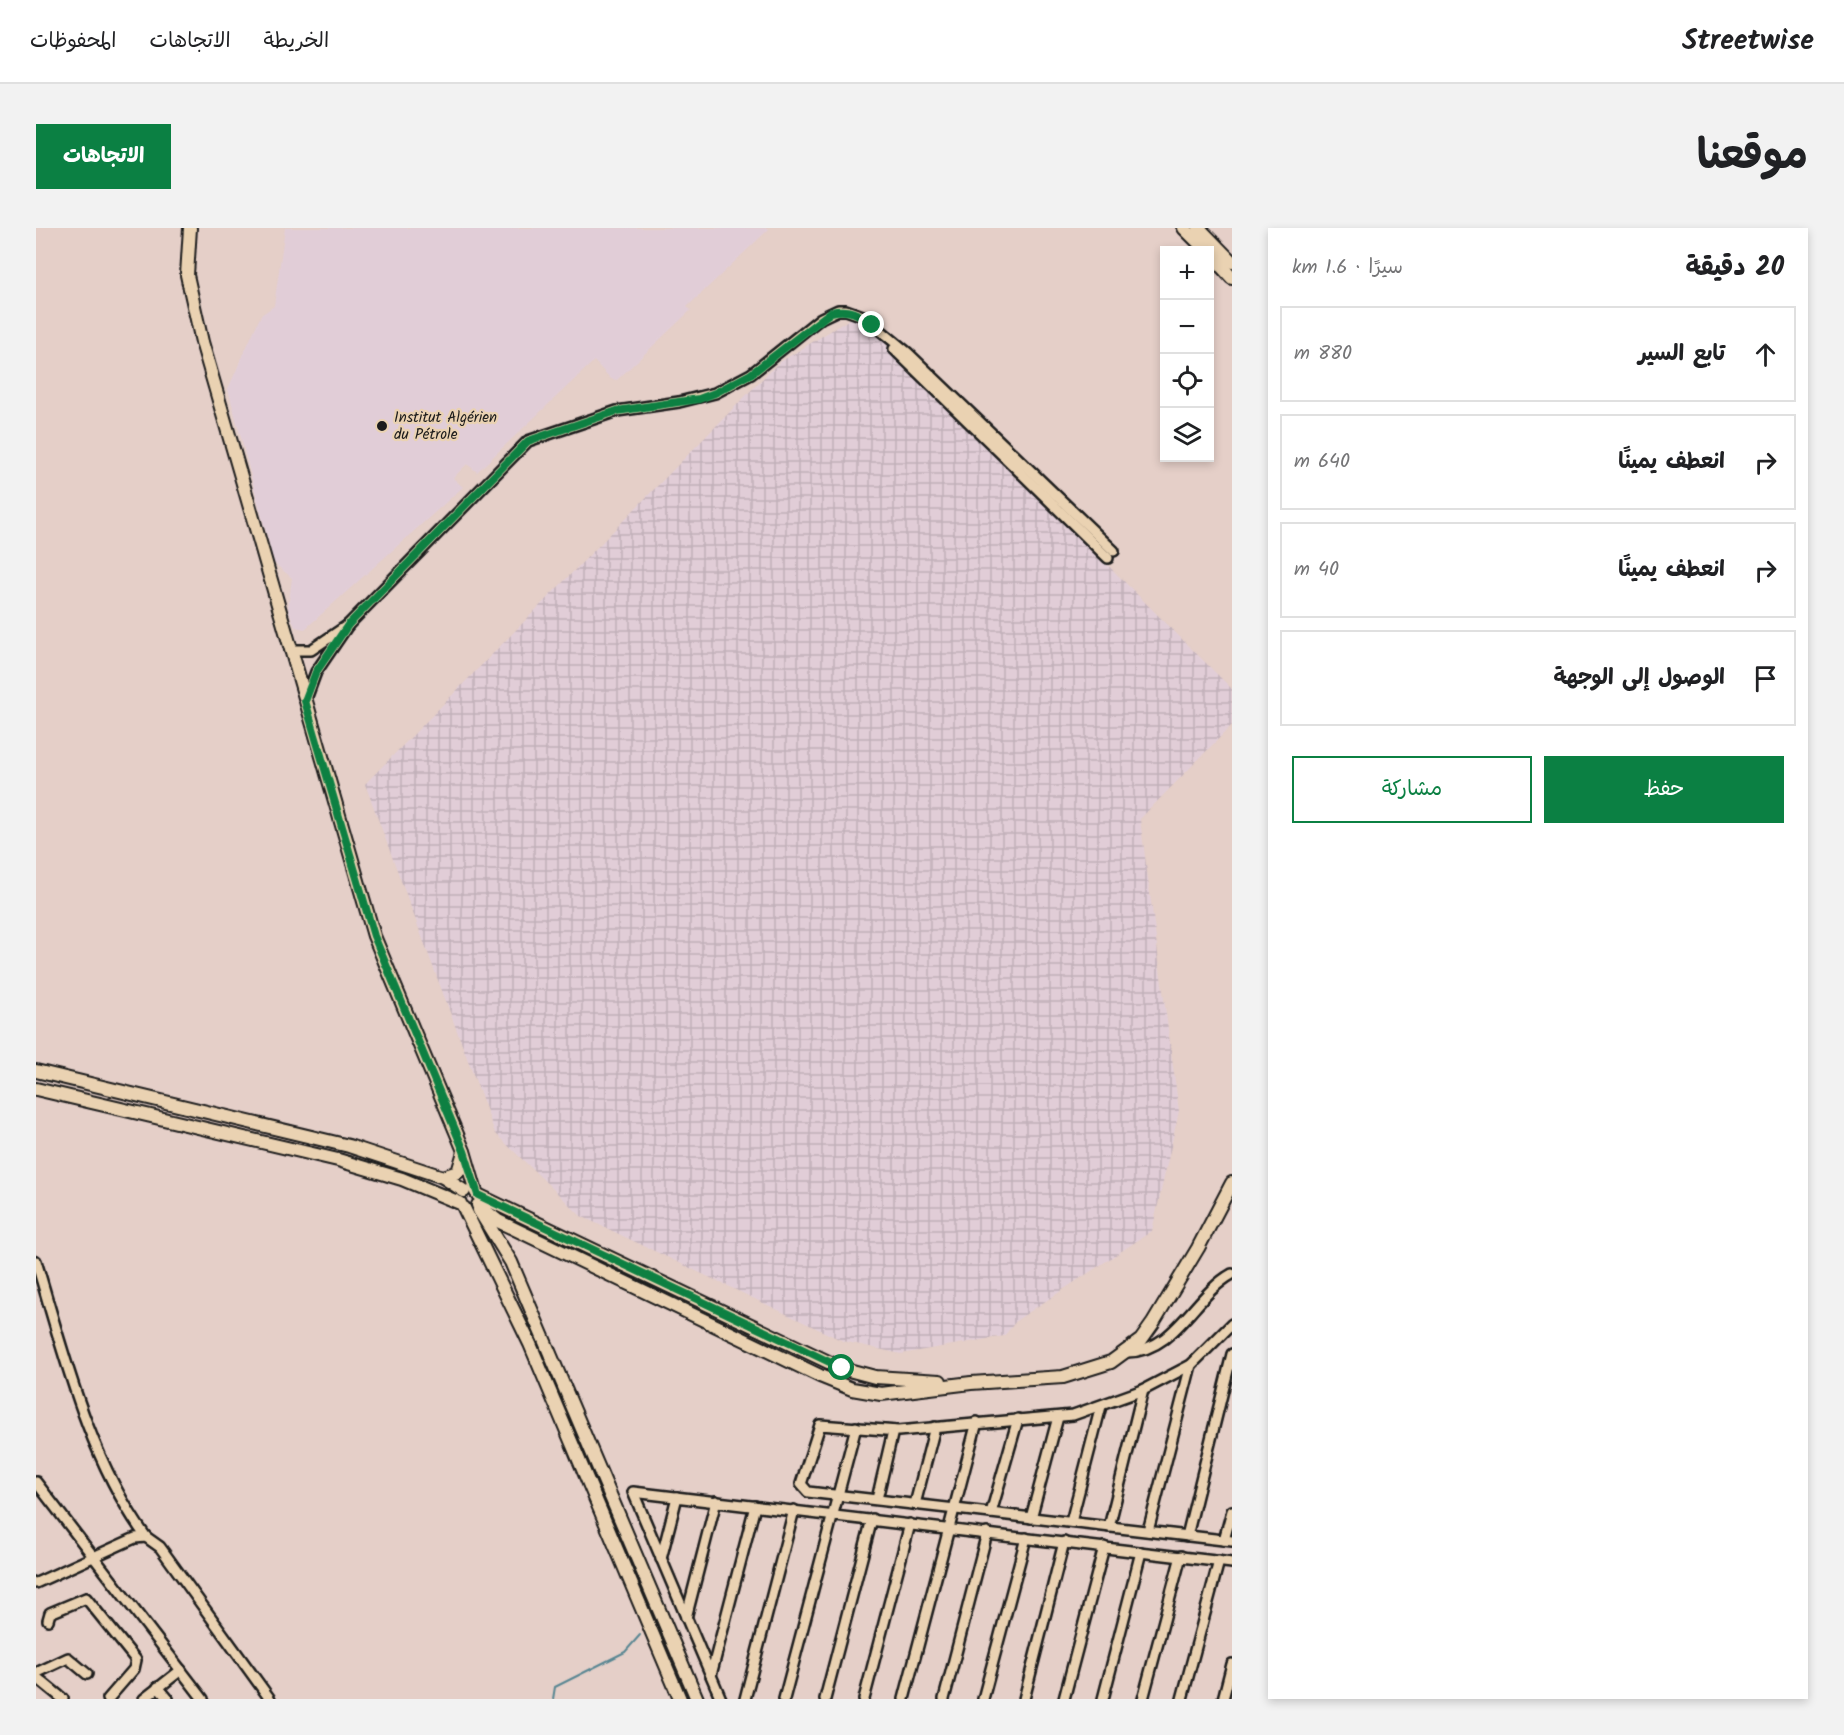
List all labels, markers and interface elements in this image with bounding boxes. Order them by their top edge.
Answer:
text: Streetwise [1682,19,1814,64]
text: المحفوظات [30,25,116,58]
text: الاتجاهات [149,25,231,58]
text: الخريطة [264,25,329,58]
text: موقعنا [1697,123,1808,190]
button: الاتجاهات [36,124,171,189]
map controls [1160,246,1214,462]
button: + [1160,246,1214,300]
text: 20 دقيقة [1686,247,1784,289]
text: سيرًا · 1.6 km [1292,252,1403,284]
button: − [1160,300,1214,354]
route end [858,311,884,337]
text: تابع السير [1638,337,1725,372]
text: 880 m [1294,338,1352,370]
icon: ahead [1749,338,1782,371]
button: locate [1160,354,1214,408]
place label: Institut Algérien du Pétrole [394,406,497,447]
button: layers [1160,408,1214,462]
marker: Institut Algérien du Pétrole [375,419,389,433]
text: انعطف يمينًا [1618,445,1725,480]
text: 640 m [1294,446,1350,478]
icon: right [1749,446,1782,479]
text: انعطف يمينًا [1618,553,1725,588]
text: 40 m [1294,554,1339,586]
icon: right [1749,554,1782,587]
text: الوصول إلى الوجهة [1553,661,1725,696]
icon: arrive [1749,662,1782,695]
button: مشاركة [1292,756,1532,823]
button: حفظ [1544,756,1784,823]
route start [828,1354,854,1380]

